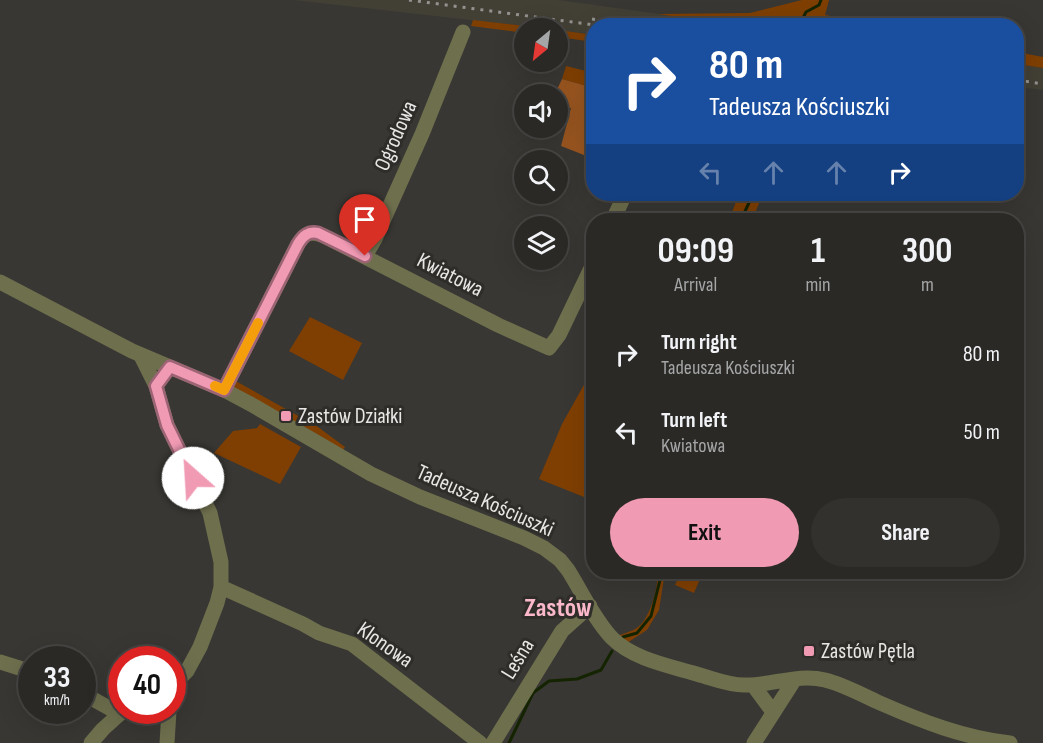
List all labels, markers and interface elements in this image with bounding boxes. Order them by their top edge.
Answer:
north arrow [514,18,568,72]
map controls [514,18,568,270]
text: 80 m [709,40,783,91]
icon: right [610,42,688,120]
button: sound [514,84,568,138]
text: Tadeusza Kościuszki [709,91,890,123]
street label: Ogrodowa [369,97,423,175]
button: search [514,150,568,204]
icon: left [694,156,727,189]
icon: ahead [757,156,790,189]
icon: ahead [820,156,853,189]
icon: right [883,156,916,189]
pin [339,194,390,256]
icon: arrive [348,203,381,236]
button: layers [514,216,568,270]
text: 09:09 [658,230,734,273]
text: 1 [811,230,825,273]
text: 300 [902,230,953,273]
street label: Kwiatowa [412,247,488,303]
text: Arrival [674,273,717,297]
text: min [805,273,831,297]
text: m [921,273,934,297]
text: Turn right [661,329,737,356]
icon: right [610,338,643,371]
text: 80 m [963,341,1000,368]
text: Tadeusza Kościuszki [661,356,795,380]
place label: Zastów Działki [298,403,402,430]
text: Turn left [661,407,727,434]
marker: Zastów Działki [279,409,293,423]
icon: left [610,416,643,449]
text: 50 m [964,419,1000,446]
text: Kwiatowa [661,434,725,458]
position arrow [161,446,225,510]
street label: Tadeusza Kościuszki [412,459,558,543]
button: Exit [610,498,799,567]
button: Share [811,498,1000,567]
district label: Zastów [524,593,592,624]
street label: Klonowa [352,616,418,674]
street label: Leśna [495,634,541,684]
place label: Zastów Pętla [821,638,915,665]
marker: Zastów Pętla [802,644,816,658]
speed limit sign: 40 [108,646,186,724]
text: 33 [44,660,70,696]
text: km/h [44,691,70,710]

